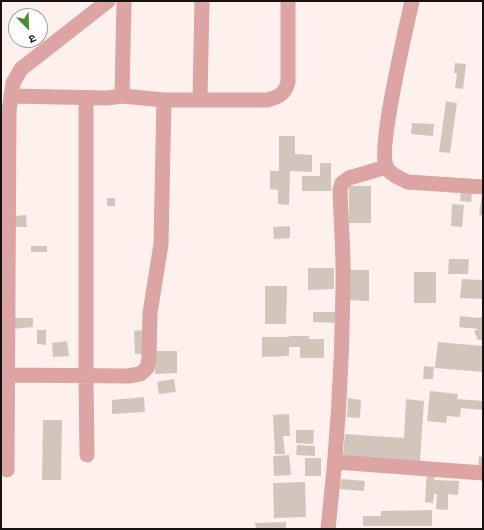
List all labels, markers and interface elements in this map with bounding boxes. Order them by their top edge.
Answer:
north arrow [8,8,48,48]
text: उ [27,31,38,46]

